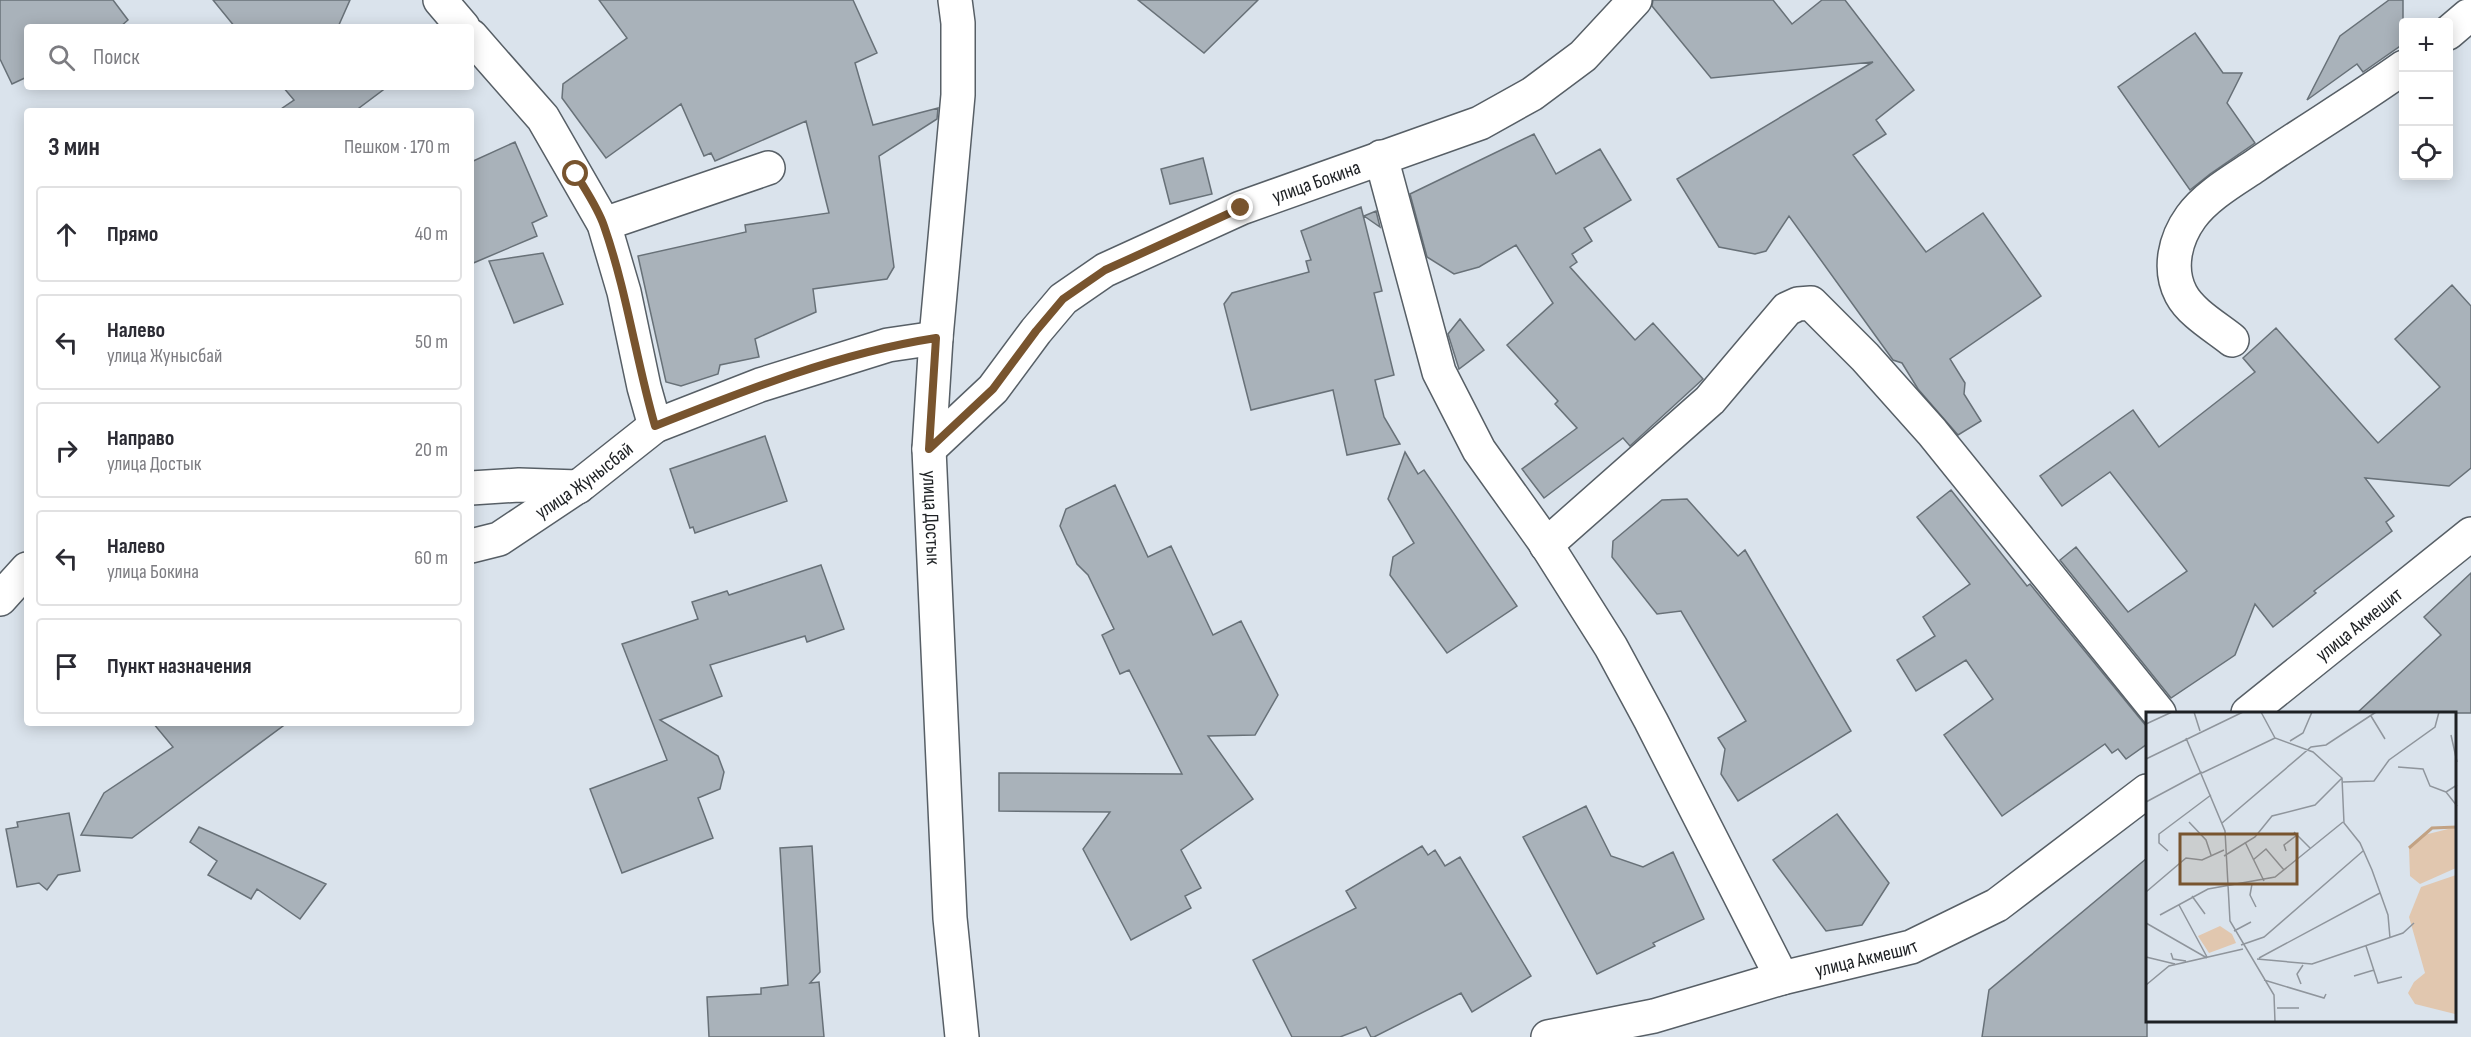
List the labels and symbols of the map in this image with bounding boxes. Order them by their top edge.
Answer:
street label: улица Бокина [1269,156,1364,209]
route start [562,160,588,186]
route end [1227,194,1253,220]
street label: улица Жунысбай [531,437,638,525]
street label: улица Достык [917,470,945,566]
street label: улица Акмешит [2311,583,2408,667]
inset map [2146,712,2456,1022]
street label: улица Акмешит [1813,934,1922,983]

